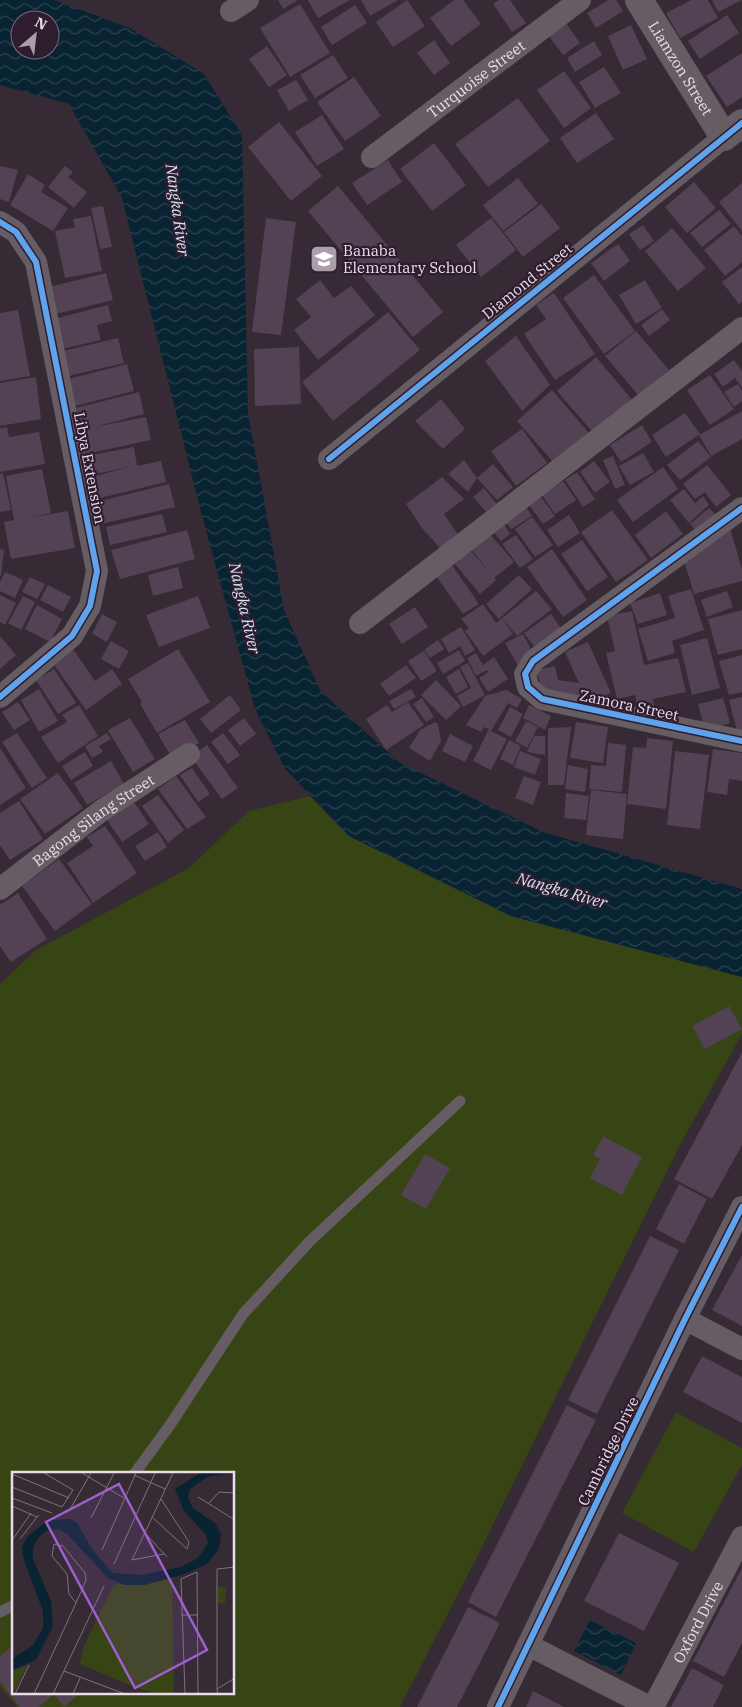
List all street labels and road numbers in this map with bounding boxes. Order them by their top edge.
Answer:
street label: Liamzon Street [645,17,718,119]
street label: Turquoise Street [423,36,529,122]
street label: Diamond Street [478,239,576,323]
street label: Libya Extension [70,411,110,526]
street label: Zamora Street [578,685,680,725]
street label: Bagong Silang Street [28,770,158,870]
street label: Cambridge Drive [573,1393,643,1509]
street label: Oxford Drive [668,1578,727,1666]

